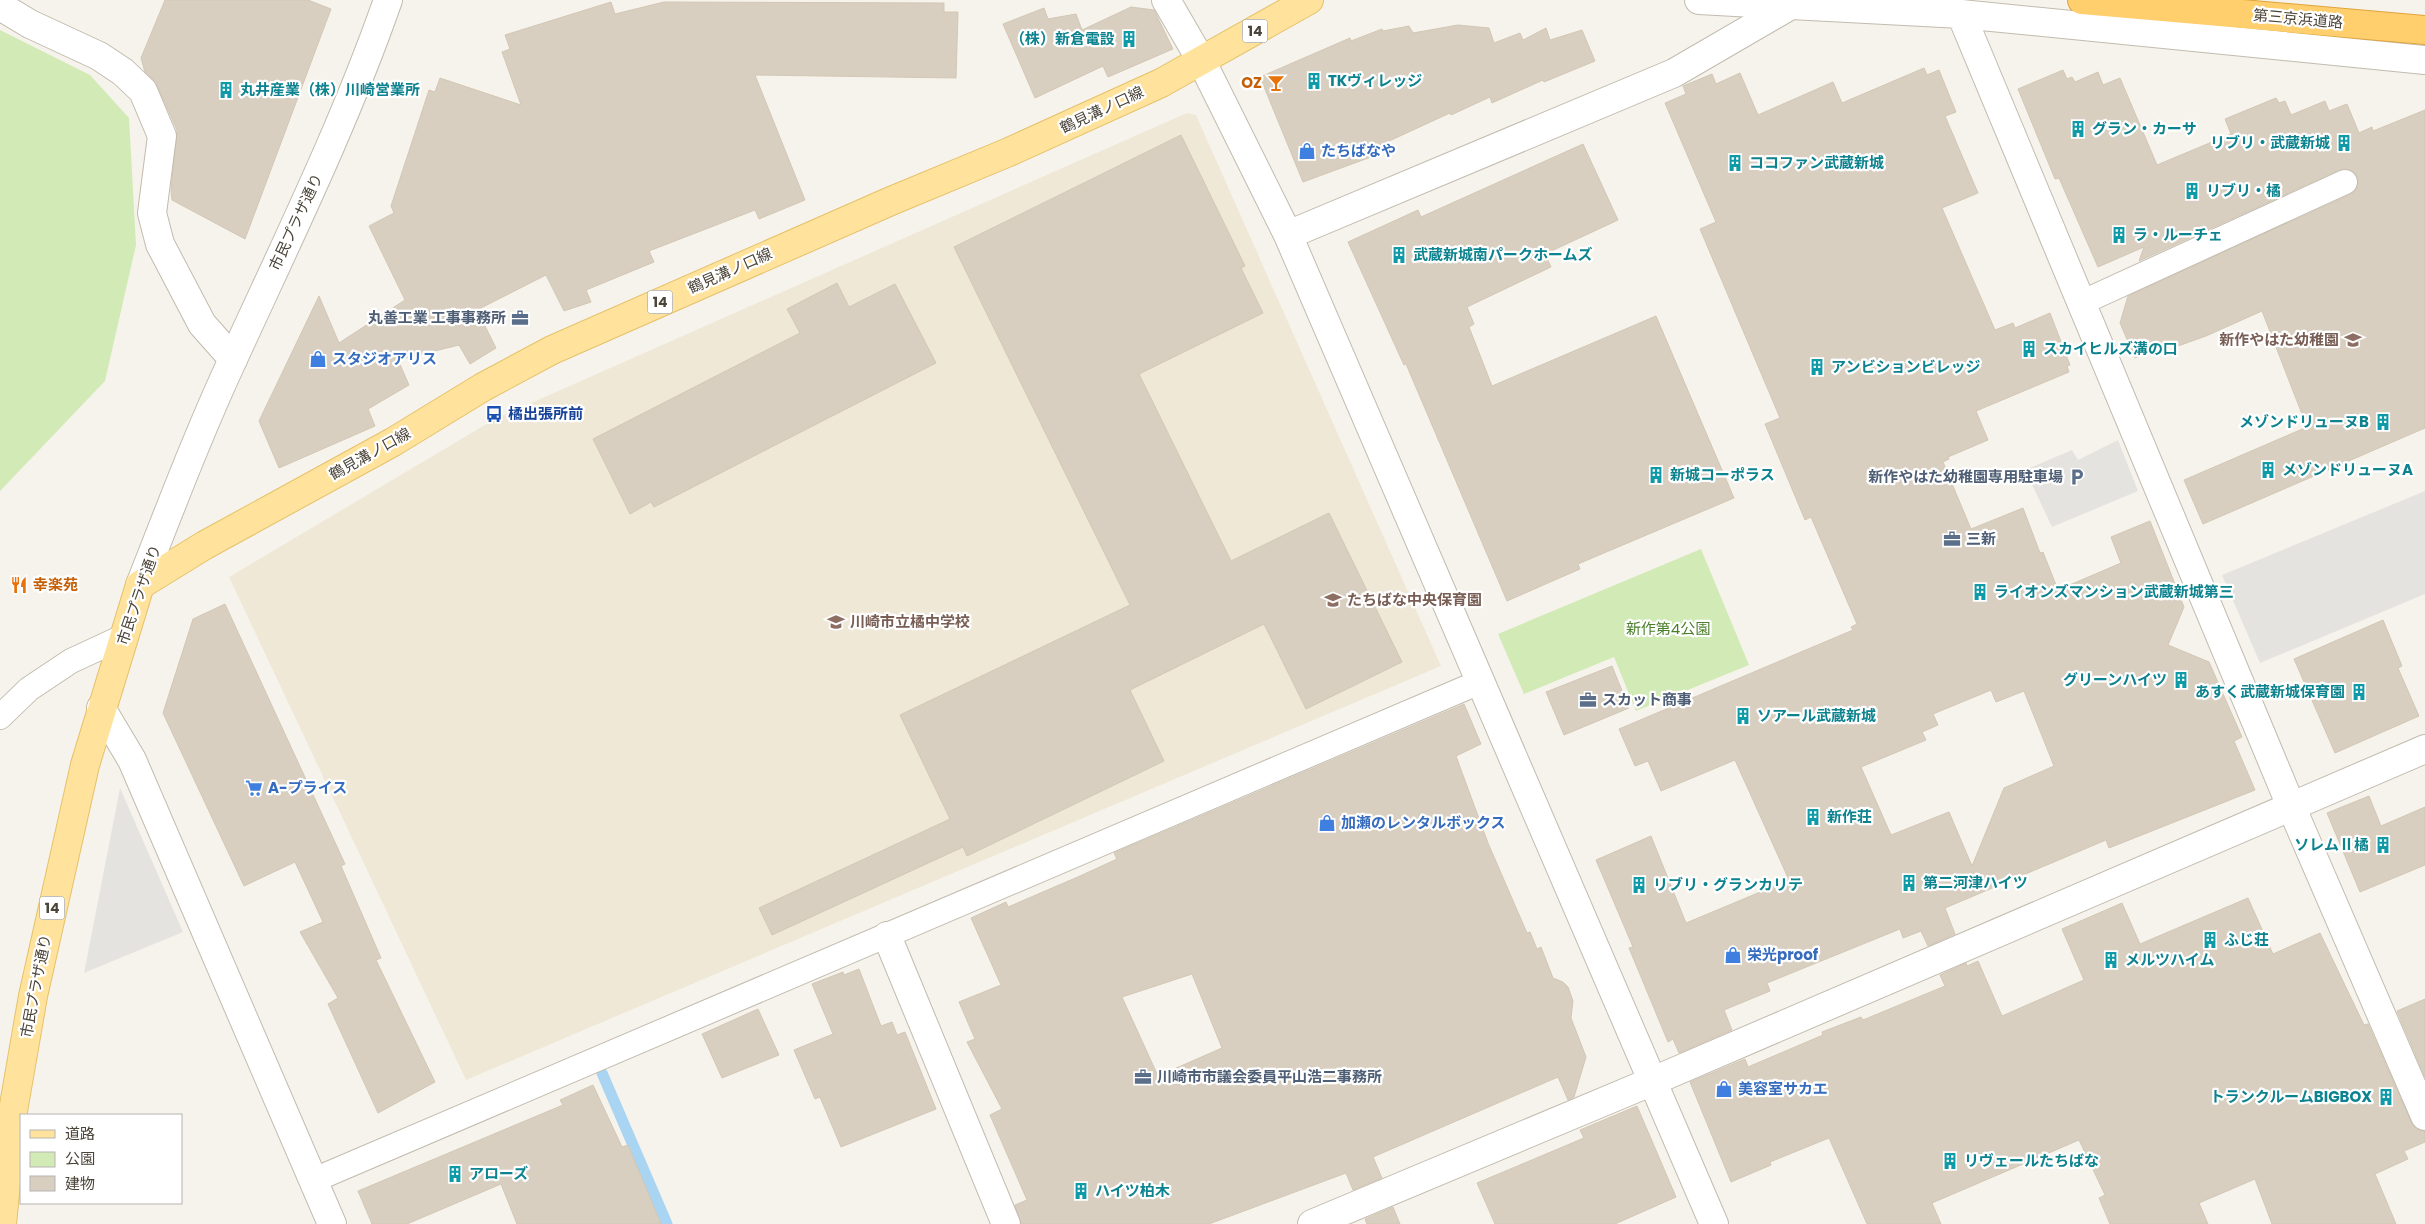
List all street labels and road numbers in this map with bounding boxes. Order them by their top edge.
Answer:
street label: 第三京浜道路 [2252,4,2344,33]
road number: 14 [1242,20,1268,42]
street label: 鶴見溝ノ口線 [1057,81,1147,138]
street label: 市民プラザ通り [264,170,327,274]
street label: 鶴見溝ノ口線 [684,243,775,298]
road number: 14 [648,290,672,314]
street label: 鶴見溝ノ口線 [325,423,414,485]
street label: 市民プラザ通り [112,542,166,648]
road number: 14 [40,896,64,920]
street label: 市民プラザ通り [15,932,56,1039]

